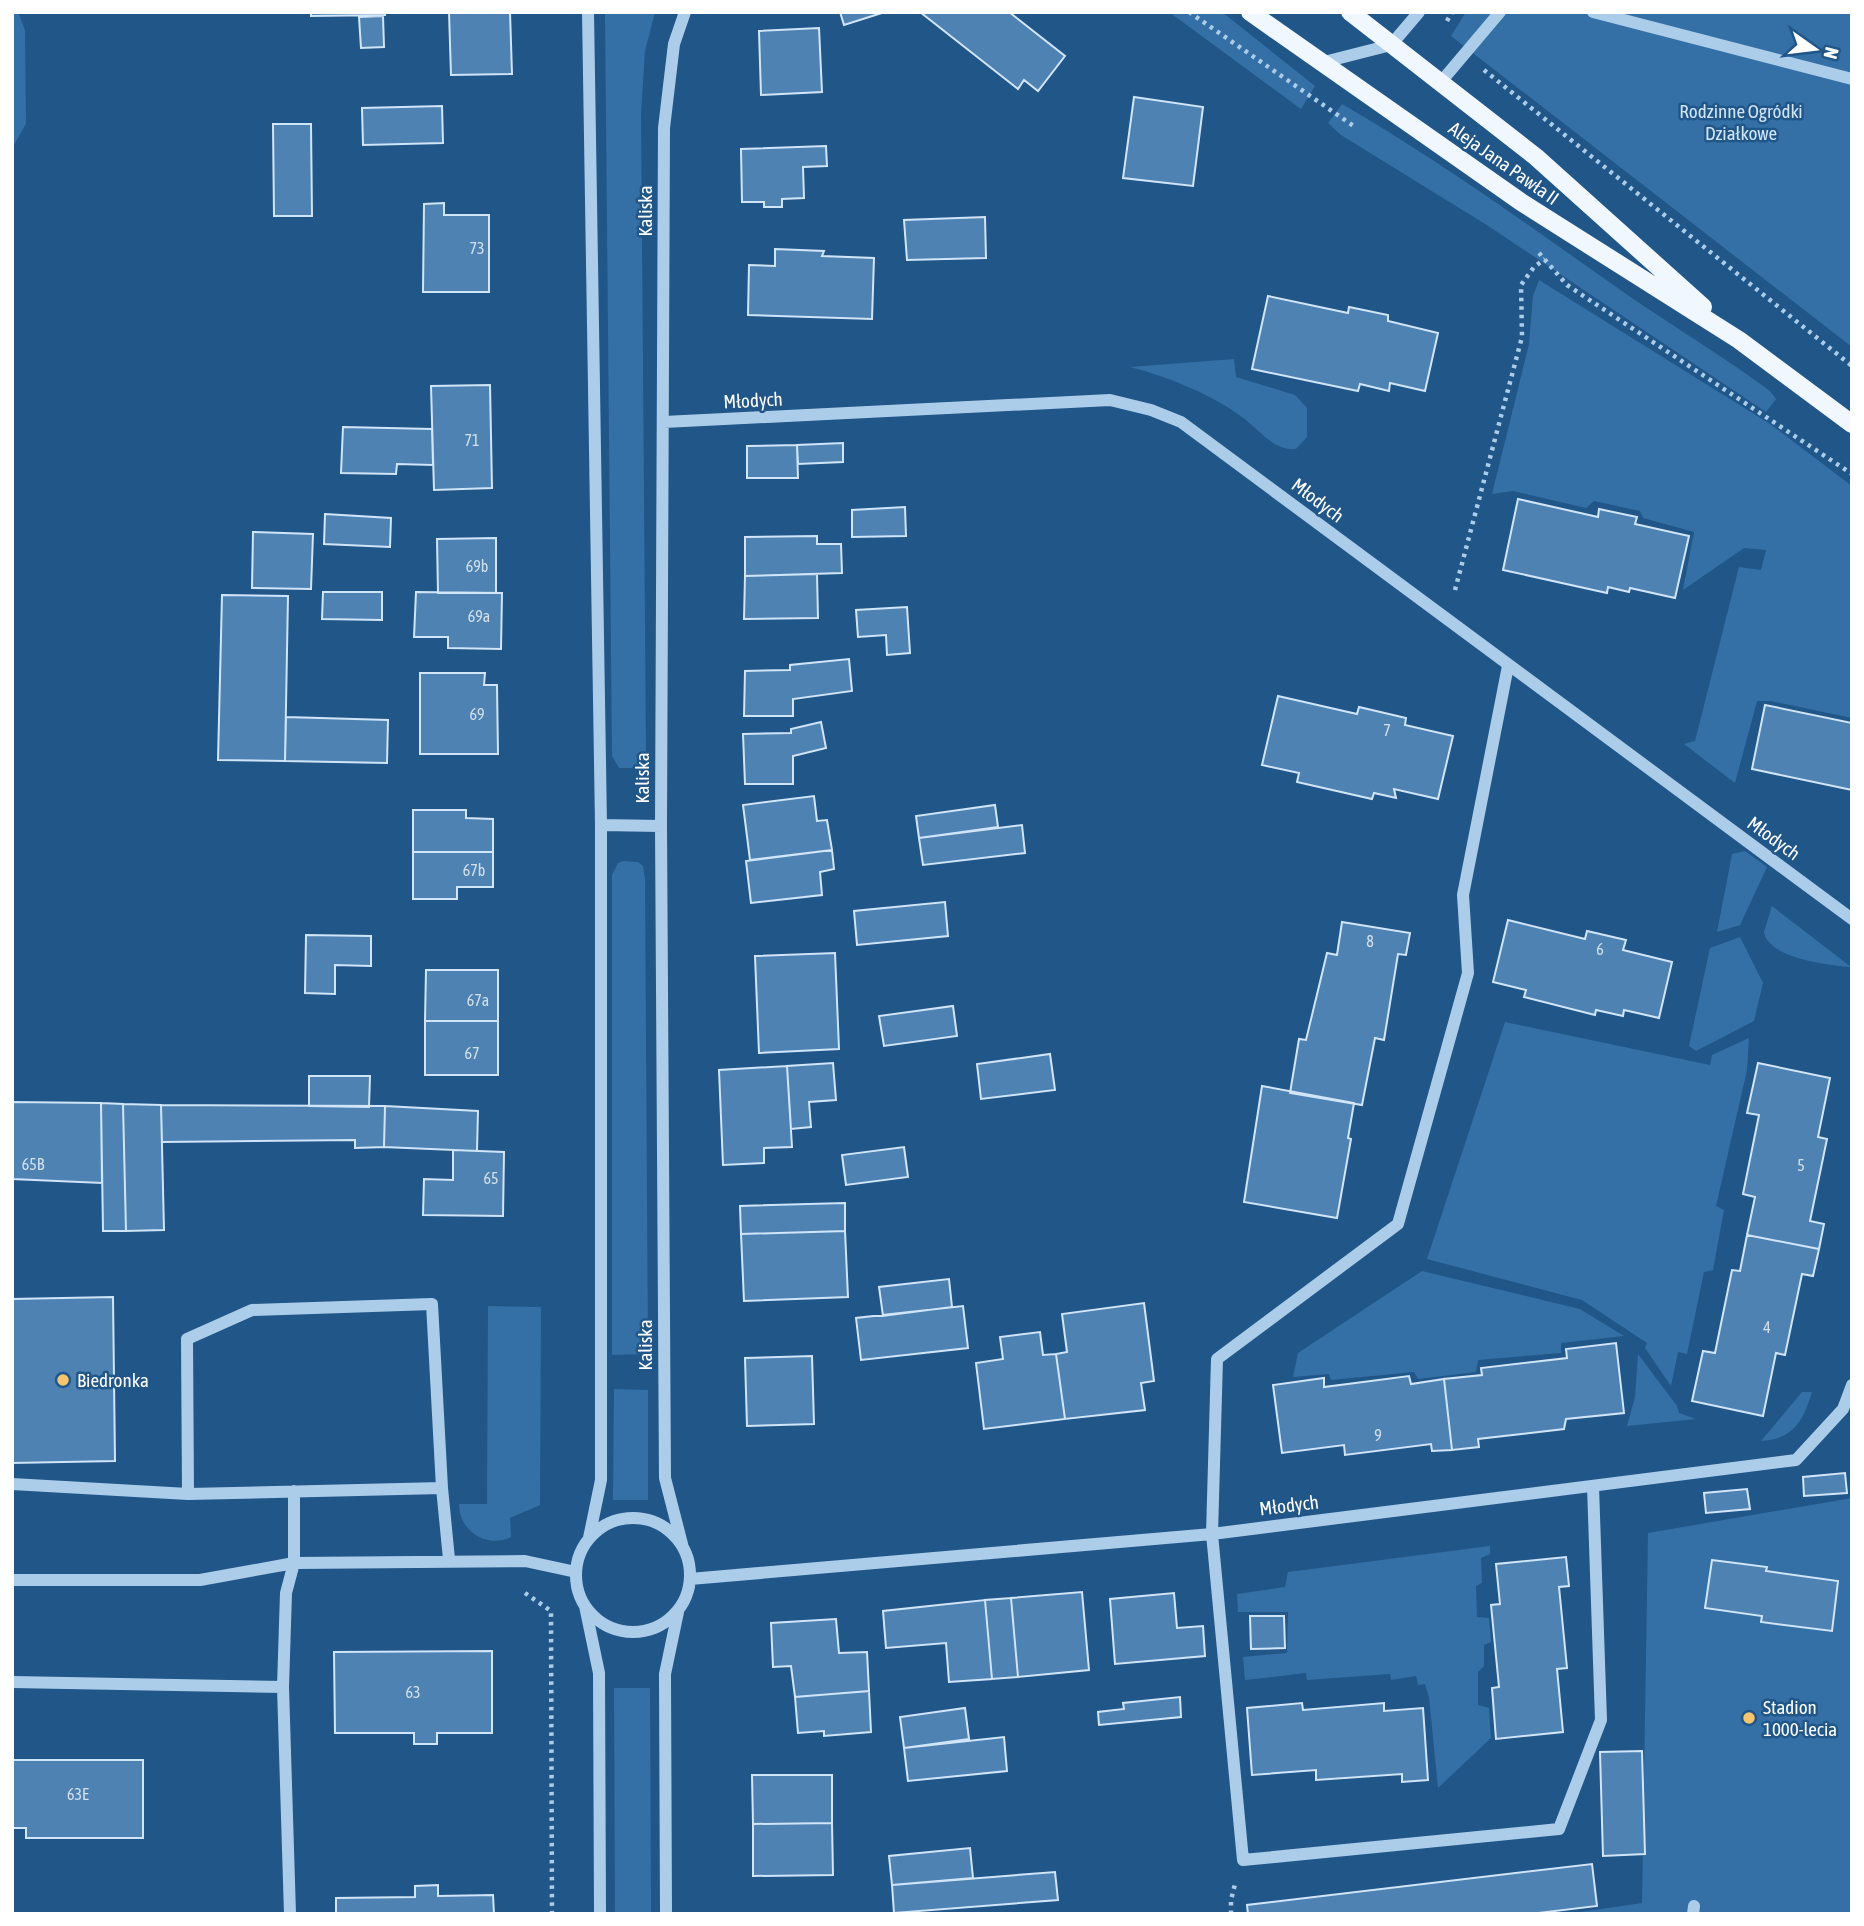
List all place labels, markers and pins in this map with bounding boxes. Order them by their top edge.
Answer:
place label: Biedronka [77,1369,149,1391]
marker: Biedronka [55,1372,71,1388]
place label: Stadion 1000-lecia [1763,1696,1837,1740]
marker: Stadion 1000-lecia [1741,1710,1757,1726]

